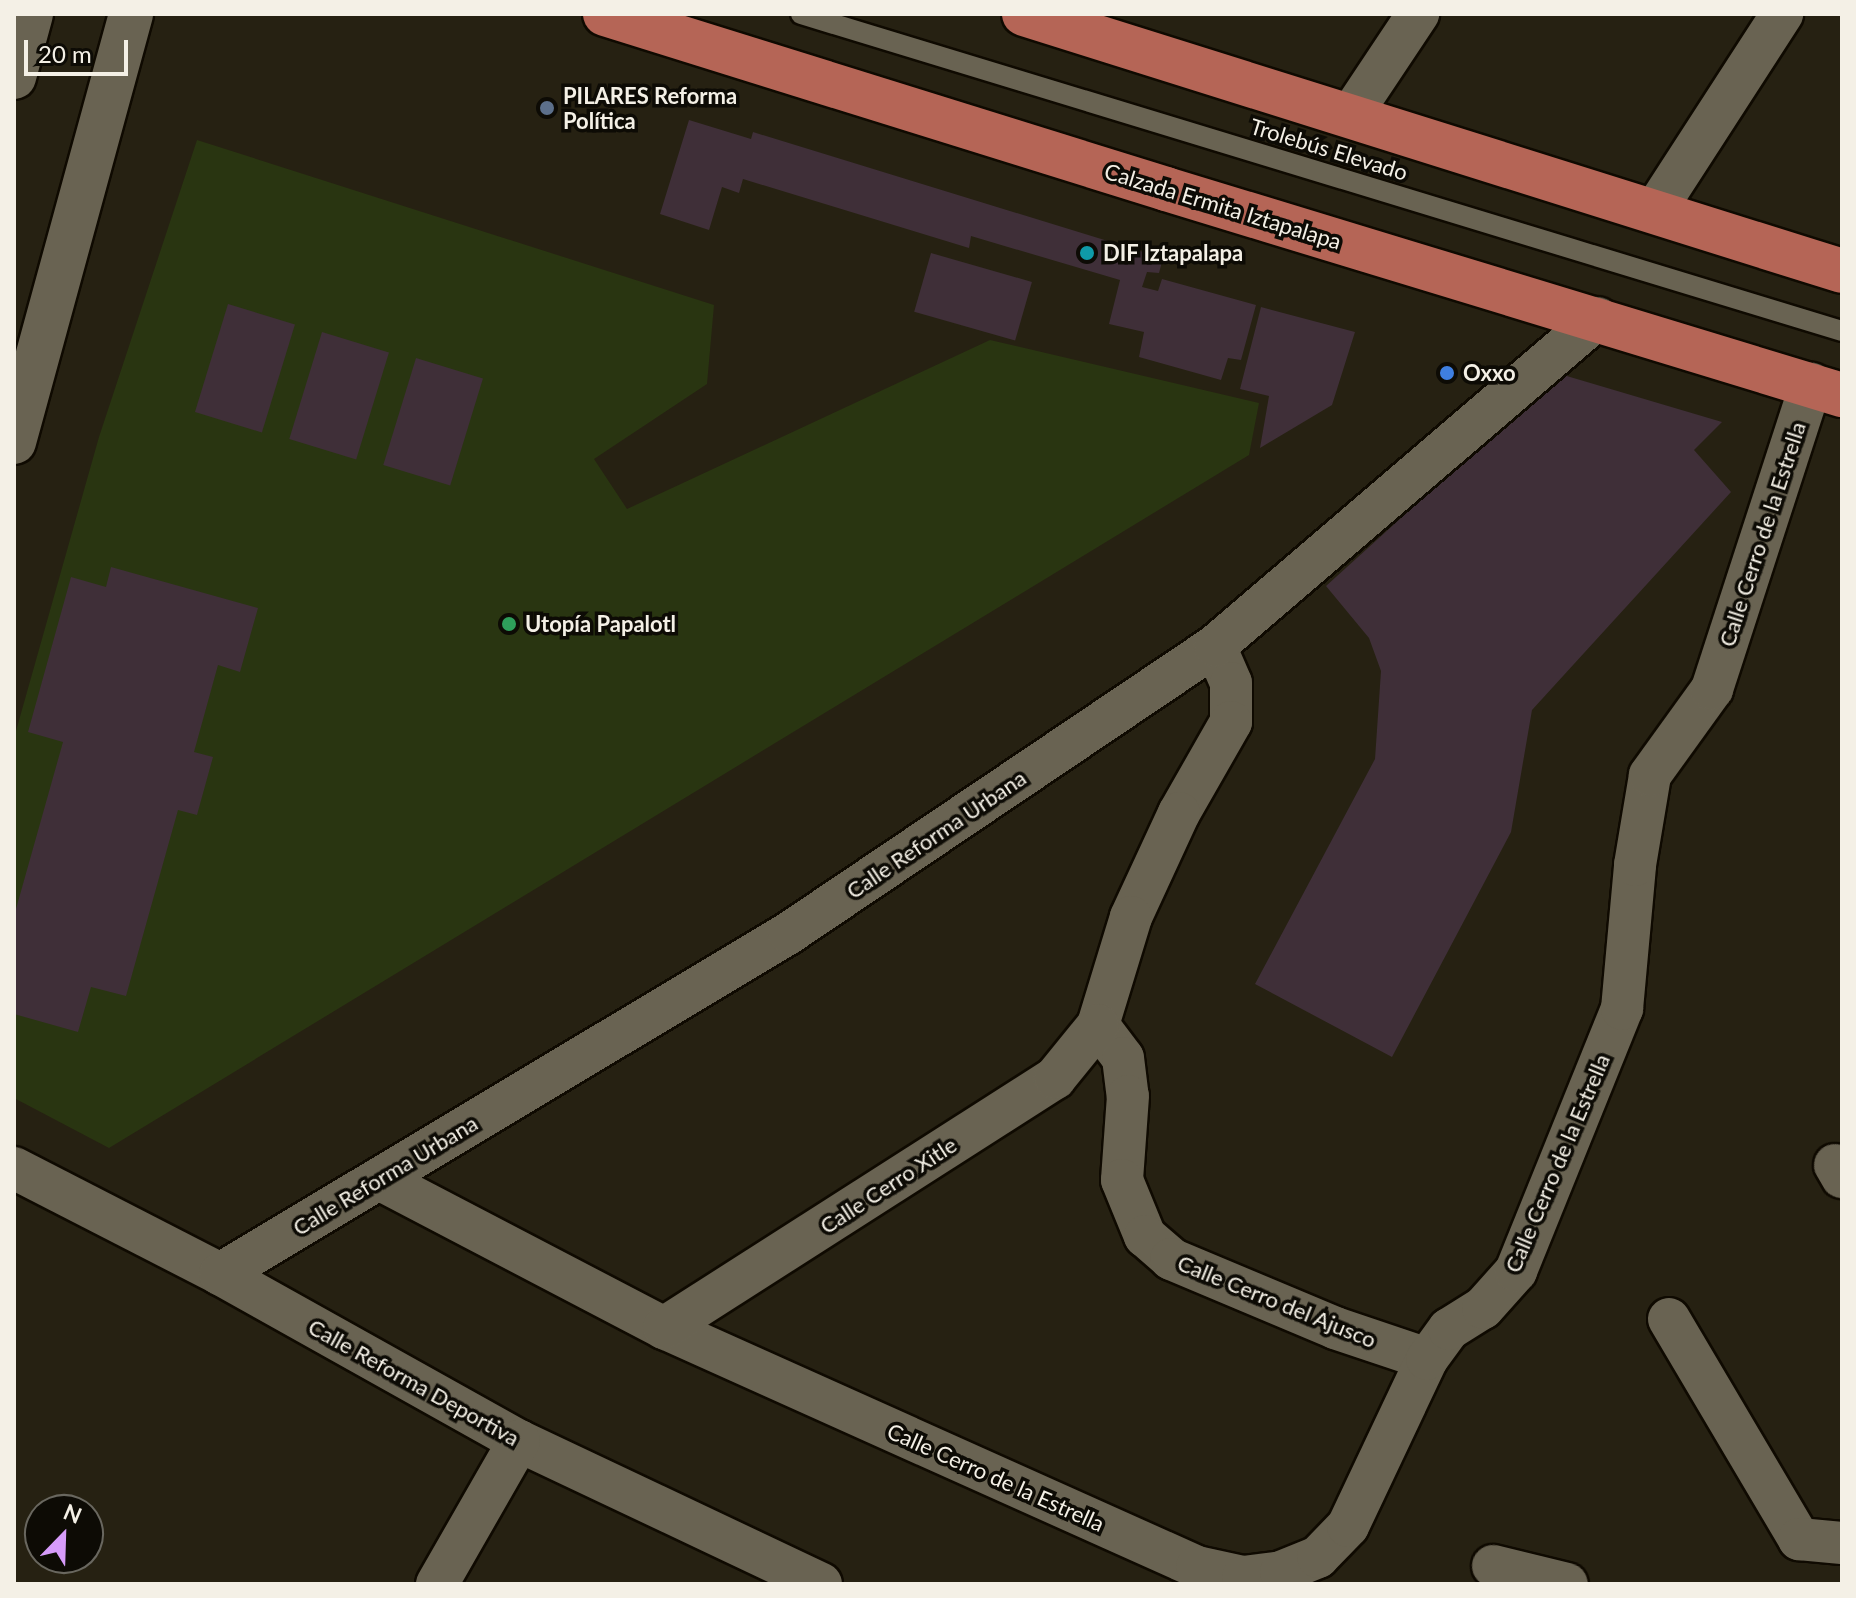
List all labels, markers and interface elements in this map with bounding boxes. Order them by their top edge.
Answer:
scale bar [28,24,132,74]
text: 20 m [38,39,92,68]
place label: PILARES Reforma Política [563,82,737,134]
marker: PILARES Reforma Política [538,99,556,117]
street label: Trolebús Elevado [1247,113,1411,185]
street label: Calzada Ermita Iztapalapa [1101,157,1345,255]
place label: DIF Iztapalapa [1103,240,1244,266]
marker: DIF Iztapalapa [1078,244,1096,262]
place label: Oxxo [1463,360,1516,386]
marker: Oxxo [1438,364,1456,382]
street label: Calle Cerro de la Estrella [1713,418,1811,650]
place label: Utopía Papalotl [525,611,676,637]
marker: Utopía Papalotl [500,615,518,633]
street label: Calle Reforma Urbana [841,764,1031,904]
street label: Calle Cerro de la Estrella [1499,1050,1615,1276]
street label: Calle Reforma Urbana [288,1109,482,1241]
street label: Calle Cerro Xitle [815,1131,961,1239]
street label: Calle Cerro del Ajusco [1174,1249,1380,1353]
street label: Calle Reforma Deportiva [304,1313,524,1451]
street label: Calle Cerro de la Estrella [883,1417,1109,1537]
north arrow [24,1494,104,1574]
text: N [60,1498,86,1529]

